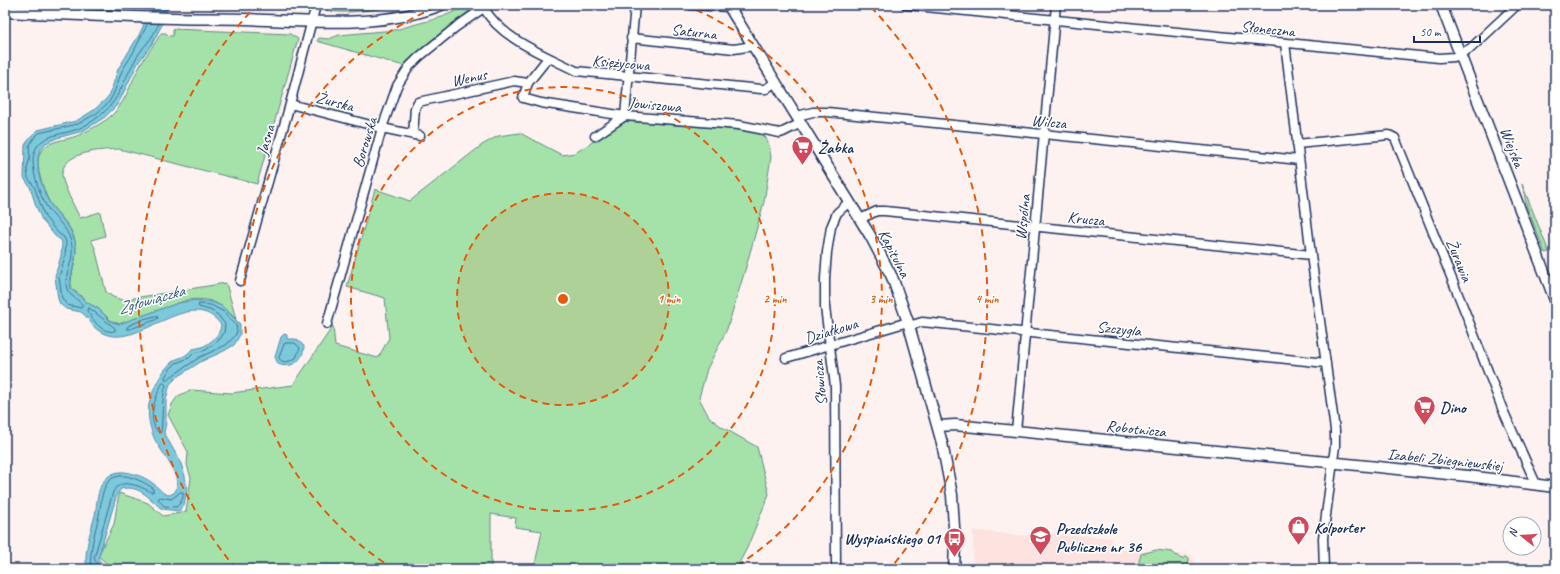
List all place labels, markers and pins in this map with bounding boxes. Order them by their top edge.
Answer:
supermarket icon: Żabka [789,134,815,167]
place label: Żabka [818,138,855,158]
centre of rings [556,292,570,306]
supermarket icon: Dino [1411,394,1437,427]
place label: Dino [1440,398,1468,418]
shop icon: Kolporter [1286,514,1312,547]
place label: Kolporter [1314,518,1366,538]
place label: Przedszkole Publiczne nr 36 [1056,519,1143,557]
school or university icon: Przedszkole Publiczne nr 36 [1027,524,1053,557]
bus stop icon: Wyspiańskiego 01 [942,525,968,558]
place label: Wyspiańskiego 01 [844,529,942,549]

